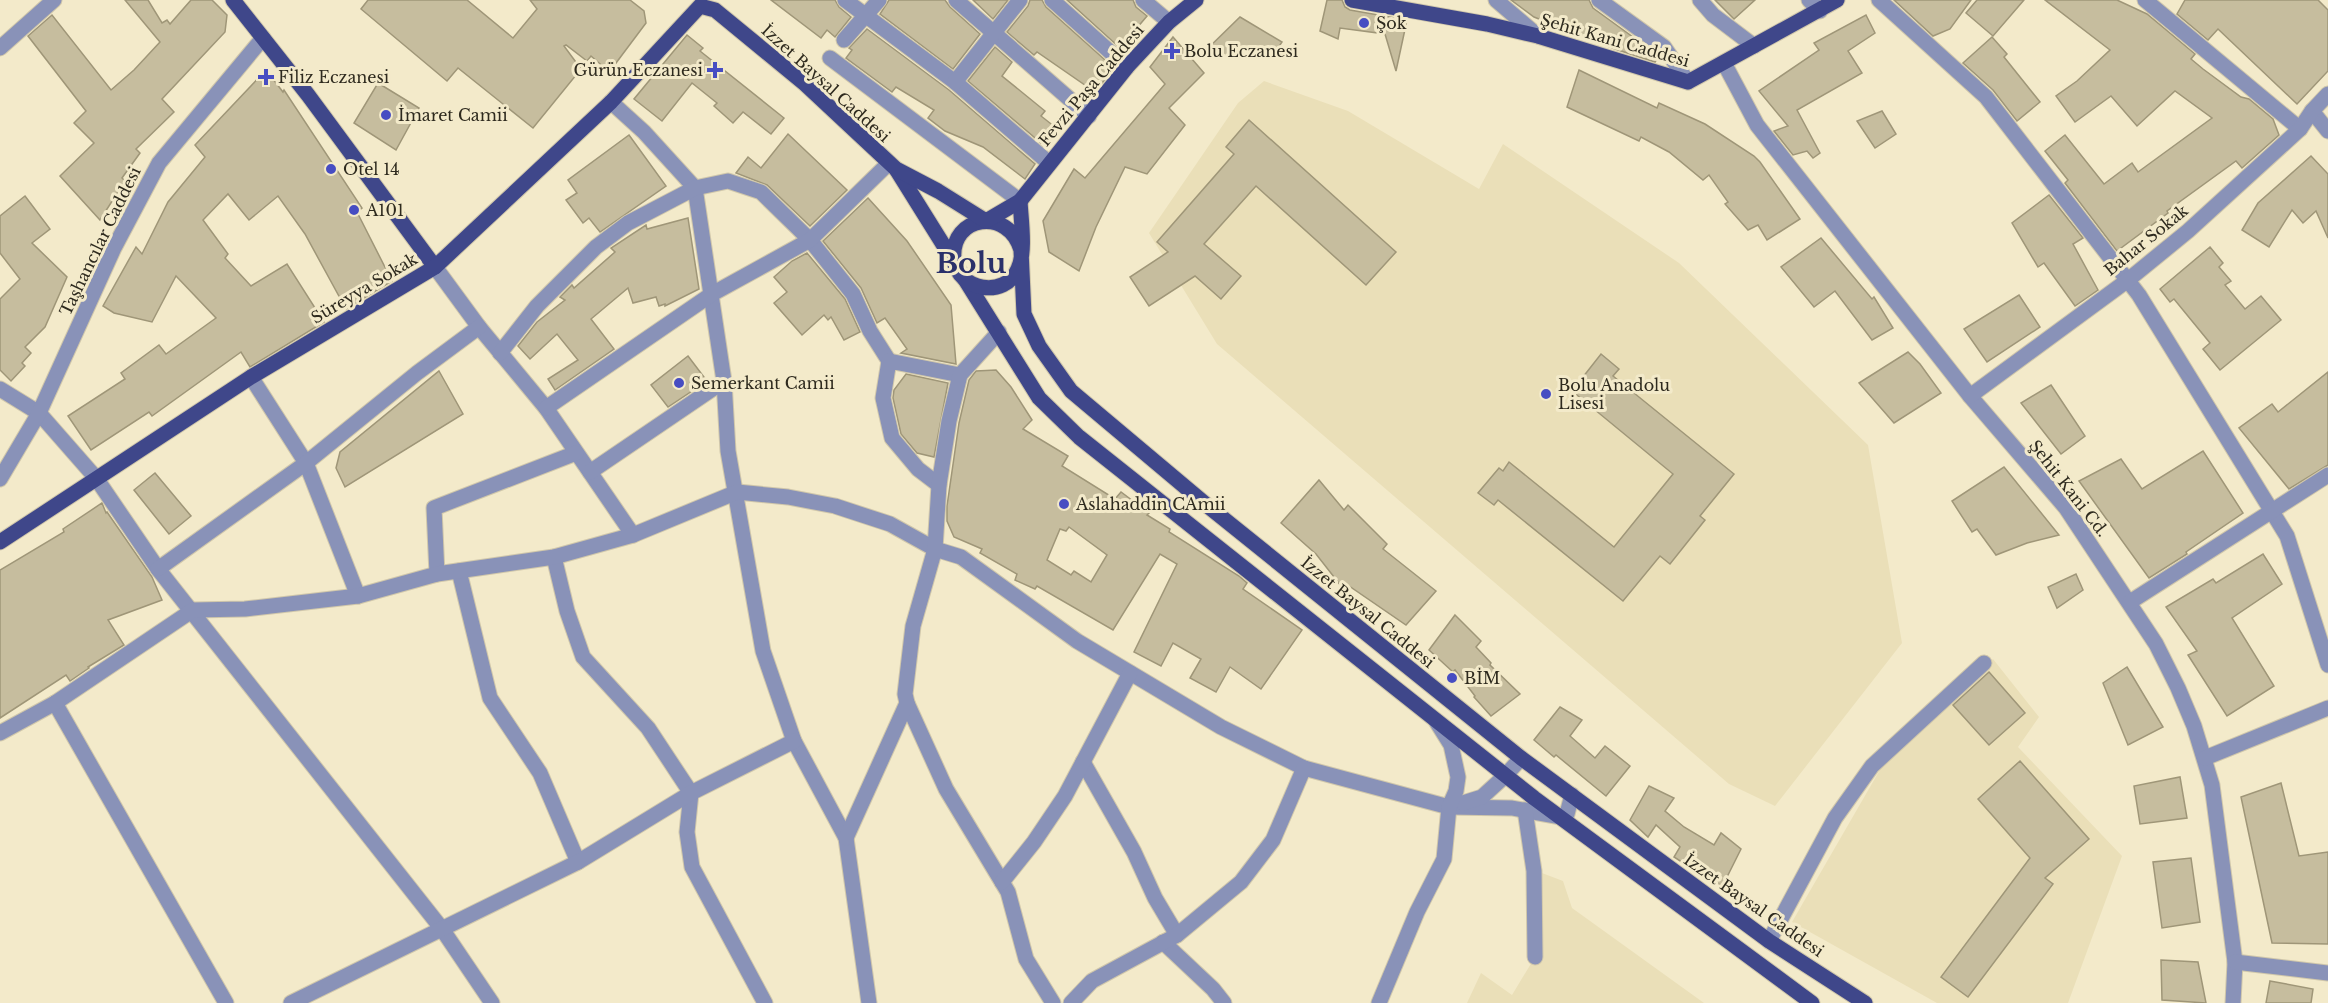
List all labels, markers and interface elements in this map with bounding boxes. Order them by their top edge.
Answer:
street label: Şehit Kani Caddesi [1538,9,1692,71]
place label: Şok [1376,13,1407,33]
marker: Şok [1357,16,1371,30]
street label: İzzet Baysal Caddesi [758,20,895,146]
street label: Fevzi Paşa Caddesi [1034,20,1148,150]
place label: Bolu Eczanesi [1184,41,1299,61]
marker: Bolu Eczanesi [1165,44,1179,58]
place label: Gürün Eczanesi [574,60,704,80]
marker: Gürün Eczanesi [708,63,722,77]
place label: Filiz Eczanesi [278,67,390,87]
marker: Filiz Eczanesi [259,70,273,84]
place label: İmaret Camii [398,105,508,125]
marker: İmaret Camii [379,108,393,122]
place label: Otel 14 [343,159,400,179]
marker: Otel 14 [324,162,338,176]
street label: Taşhancılar Caddesi [55,163,145,319]
place label: A101 [365,200,404,220]
street label: Bahar Sokak [2100,200,2192,280]
marker: A101 [347,203,361,217]
district label: Bolu [936,246,1006,281]
street label: Süreyya Sokak [307,248,421,328]
place label: Semerkant Camii [691,373,835,393]
place label: Bolu Anadolu Lisesi [1558,375,1670,413]
marker: Semerkant Camii [672,376,686,390]
marker: Bolu Anadolu Lisesi [1539,387,1553,401]
street label: Şehit Kani Cd. [2025,436,2113,540]
place label: Aslahaddin CAmii [1075,494,1226,514]
marker: Aslahaddin CAmii [1057,497,1071,511]
street label: İzzet Baysal Caddesi [1297,552,1439,672]
place label: BİM [1464,668,1500,688]
marker: BİM [1445,671,1459,685]
street label: İzzet Baysal Caddesi [1680,849,1828,961]

